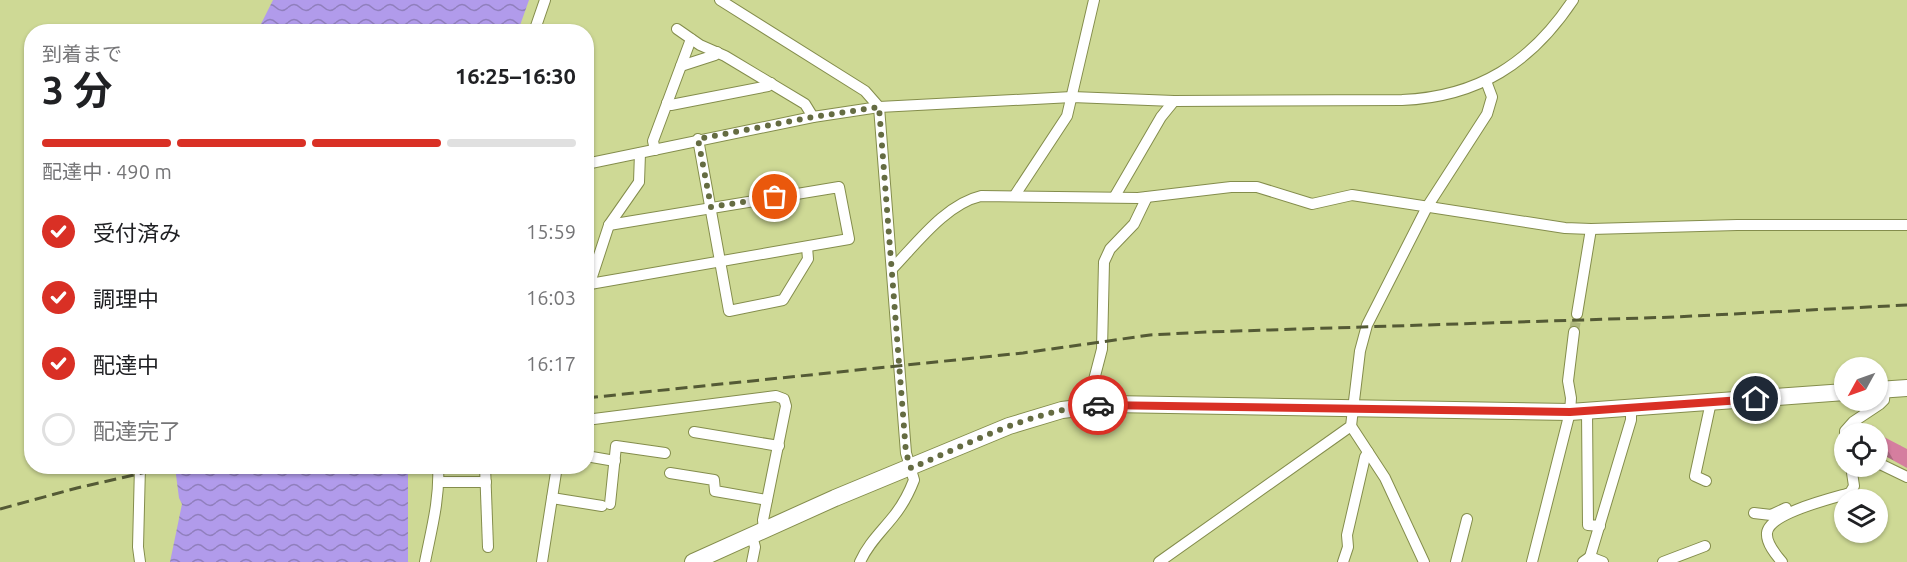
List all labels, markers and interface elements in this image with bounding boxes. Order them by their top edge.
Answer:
text: 到着まで [42,42,122,65]
text: 16:25–16:30 [455,63,576,88]
text: 3 分 [42,68,112,111]
text: 配達中 · 490 m [42,160,172,183]
pin [749,171,800,222]
icon: bag [758,180,791,213]
icon: check [42,215,75,248]
text: 受付済み [93,220,181,245]
text: 15:59 [526,220,576,243]
icon: check [42,281,75,314]
text: 調理中 [93,286,159,311]
text: 16:03 [526,286,576,309]
icon: check [42,347,75,380]
text: 配達中 [93,352,159,377]
text: 16:17 [526,352,576,375]
north arrow [1834,357,1888,411]
map controls [1834,357,1888,543]
pin [1730,373,1781,424]
courier [1068,375,1128,435]
icon: home [1739,382,1772,415]
icon: car [1082,389,1115,422]
text: 配達完了 [93,418,181,443]
button: locate [1834,423,1888,477]
button: layers [1834,489,1888,543]

